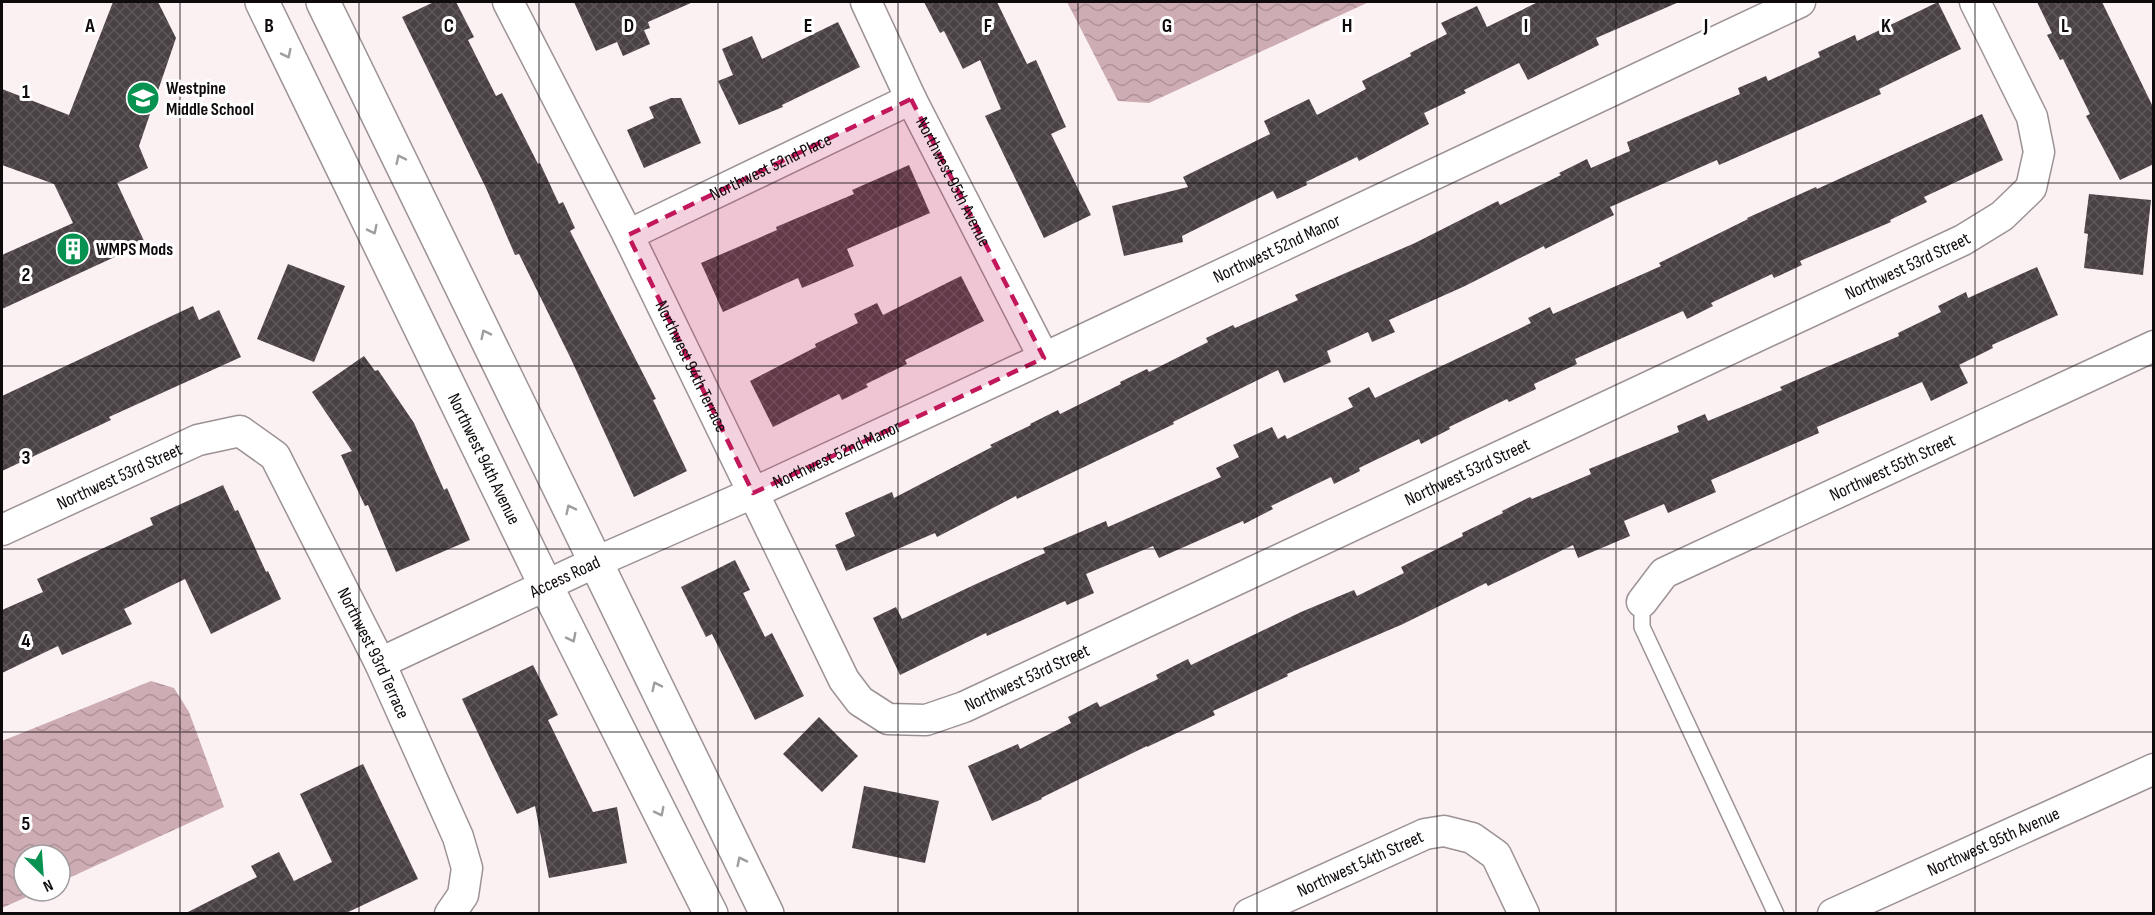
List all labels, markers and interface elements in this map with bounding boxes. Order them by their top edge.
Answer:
text: A [84,14,95,38]
text: B [264,14,274,38]
text: C [444,14,454,38]
text: D [624,14,634,38]
text: E [804,14,812,38]
text: F [984,14,992,38]
text: G [1162,14,1172,38]
text: H [1342,14,1352,38]
text: I [1524,14,1528,38]
text: J [1703,14,1708,38]
text: K [1881,14,1891,38]
text: L [2061,14,2069,38]
one-way arrow [280,48,292,59]
place label: Westpine Middle School [166,78,254,120]
text: 1 [22,80,30,104]
school or university icon: Westpine Middle School [125,80,161,116]
street label: Northwest 95th Avenue [911,114,995,250]
street label: Northwest 52nd Place [706,129,835,205]
one-way arrow [395,154,407,165]
street label: Northwest 52nd Manor [1210,210,1344,288]
one-way arrow [365,223,377,234]
street label: Northwest 53rd Street [1842,228,1975,305]
building icon: WMPS Mods [55,231,91,267]
place label: WMPS Mods [96,239,173,260]
text: 2 [22,263,30,287]
street label: Northwest 94th Terrace [650,297,732,436]
one-way arrow [480,330,492,341]
street label: Northwest 94th Avenue [443,390,524,528]
street label: Northwest 52nd Manor [770,416,904,493]
street label: Northwest 55th Street [1826,429,1959,506]
street label: Northwest 53rd Street [1402,434,1534,510]
street label: Northwest 53rd Street [53,439,186,514]
text: 3 [22,446,31,470]
one-way arrow [566,505,577,516]
street label: Access Road [526,552,603,603]
street label: Northwest 93rd Terrace [333,584,414,722]
text: 4 [21,629,31,653]
one-way arrow [565,632,576,642]
street label: Northwest 53rd Street [961,640,1093,716]
one-way arrow [652,681,663,692]
street label: Northwest 95th Avenue [1924,803,2063,881]
one-way arrow [653,806,664,816]
text: 5 [22,812,31,836]
street label: Northwest 54th Street [1294,826,1427,902]
north arrow [12,843,72,903]
one-way arrow [737,856,749,867]
text: N [40,875,56,896]

